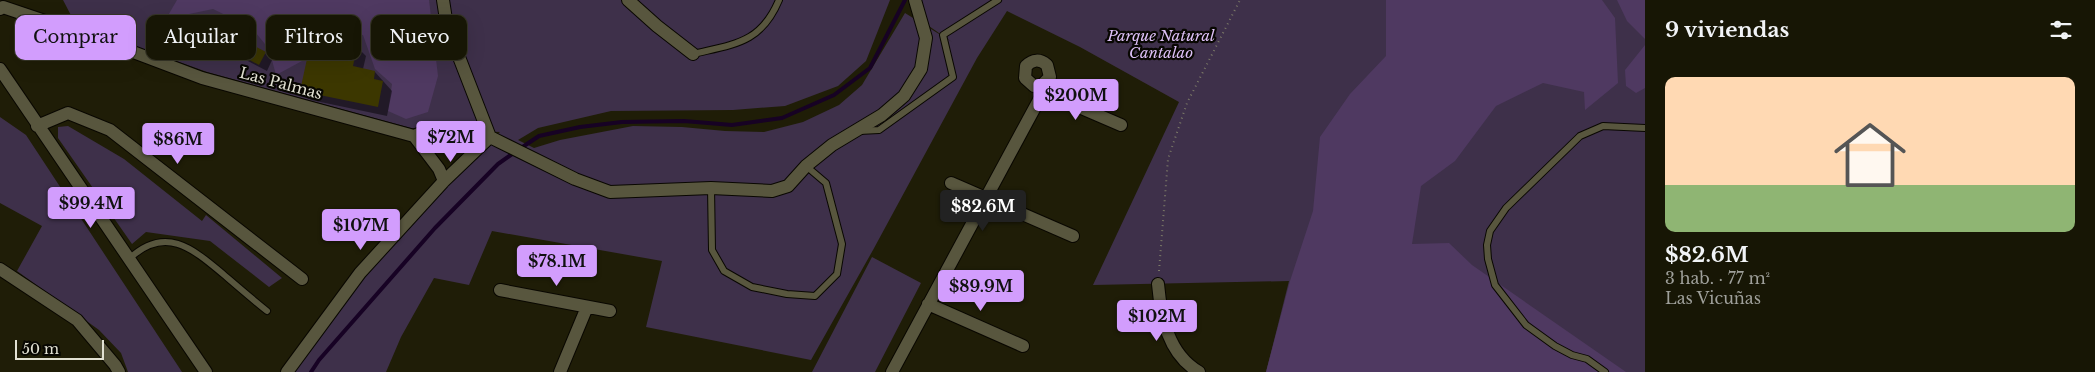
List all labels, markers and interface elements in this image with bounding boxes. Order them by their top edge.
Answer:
chip: Comprar [15,15,136,60]
chip: Alquilar [146,15,256,60]
chip: Filtros [266,15,361,60]
chip: Nuevo [371,15,467,60]
icon: filters [2047,16,2075,44]
text: 9 viviendas [1665,17,1789,43]
park label: Parque Natural Cantalao [1106,26,1215,62]
street label: Las Palmas [238,63,325,103]
pin: $200M [1041,78,1111,121]
text: $200M [1044,85,1108,105]
icon: home [1825,110,1915,200]
pin: $72M [421,120,481,163]
pin: $86M [148,122,208,165]
text: $72M [427,127,475,147]
text: $86M [153,129,203,149]
pin: $99.4M [50,186,132,229]
pin: $82.6M [942,190,1024,232]
text: $99.4M [59,193,123,213]
text: $82.6M [951,196,1015,216]
pin: $107M [326,208,396,251]
text: $107M [333,215,389,235]
text: $82.6M [1665,242,1749,268]
pin: $78.1M [516,244,598,287]
text: $78.1M [528,251,586,271]
text: 3 hab. · 77 m² [1665,268,1770,288]
pin: $89.9M [940,270,1022,312]
text: $89.9M [949,276,1013,296]
text: Las Vicuñas [1665,288,1761,308]
pin: $102M [1122,300,1192,342]
text: $102M [1128,306,1186,326]
scale bar [15,337,104,360]
text: 50 m [22,340,59,358]

